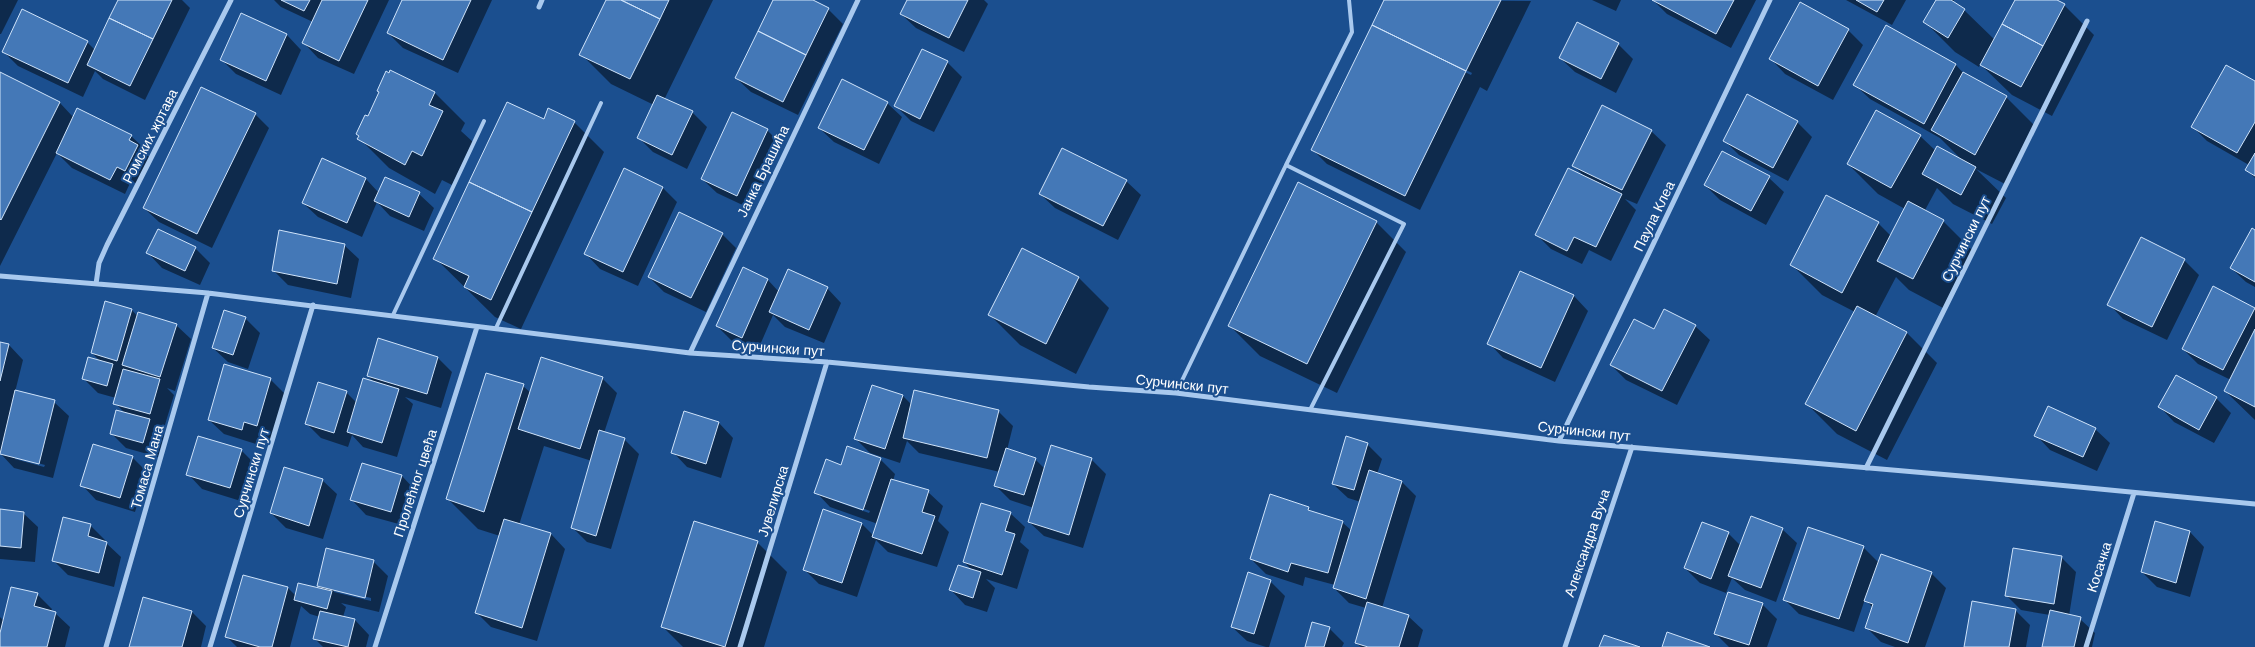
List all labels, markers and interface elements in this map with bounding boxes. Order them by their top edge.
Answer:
street label: Ромских жртава [119,86,181,186]
street label: Јанка Брашића [734,122,792,219]
street label: Паула Клеа [1630,178,1678,254]
street label: Сурчински пут [1938,193,1994,284]
street label: Сурчински пут [731,337,826,359]
street label: Сурчински пут [1135,371,1230,397]
street label: Сурчински пут [1537,418,1632,444]
street label: Томаса Мана [127,423,167,511]
street label: Сурчински пут [230,426,272,520]
street label: Пролећног цвећа [390,427,440,539]
street label: Јувелирска [755,463,791,539]
street label: Александра Вуча [1561,487,1613,599]
street label: Косачка [2083,540,2115,594]

